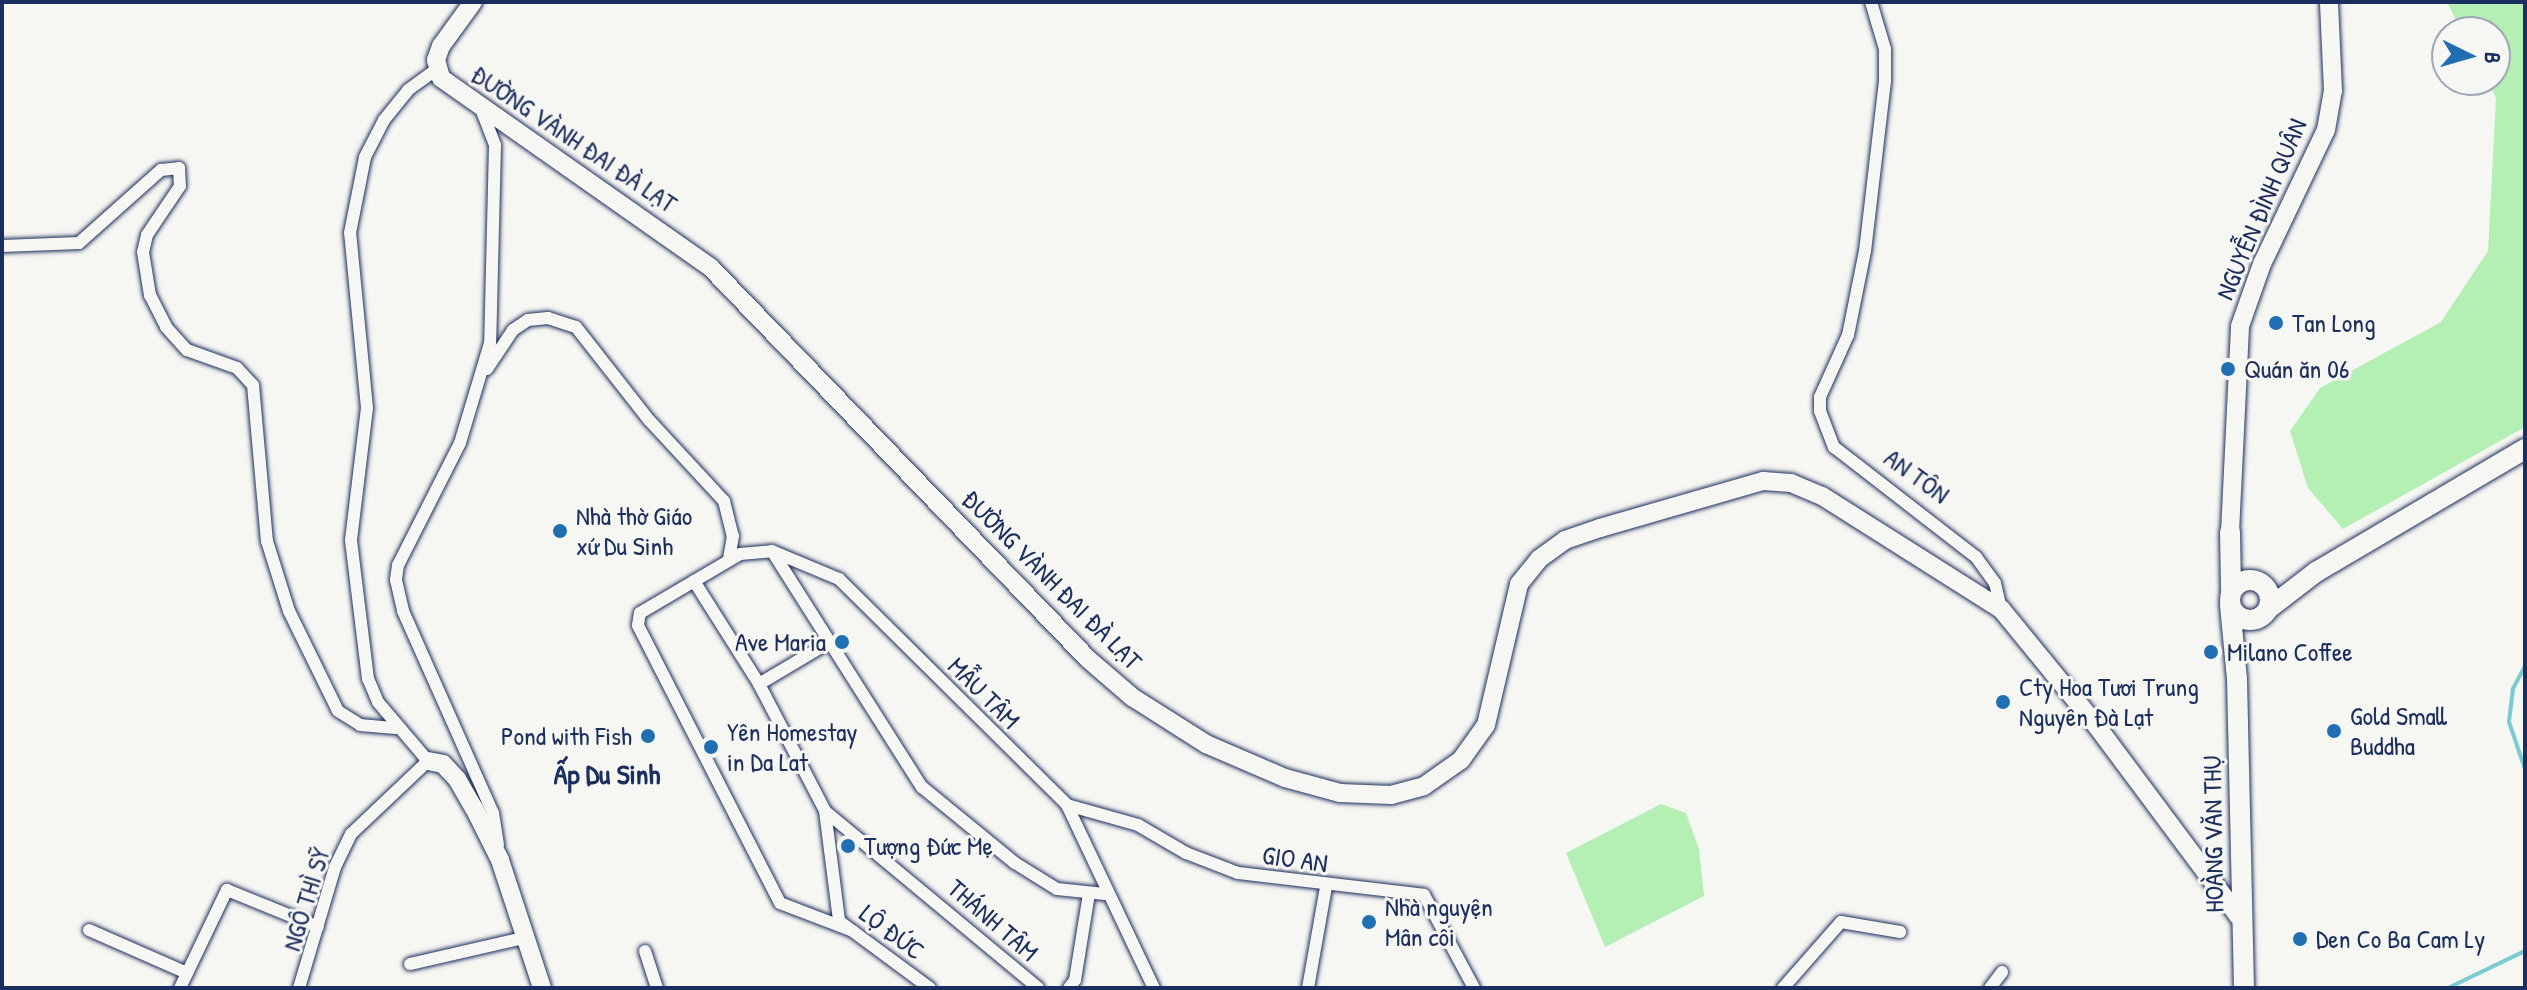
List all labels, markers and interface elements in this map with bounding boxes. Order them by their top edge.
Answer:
north arrow [2431,16,2511,96]
text: B [2477,51,2508,65]
street label: ĐƯỜNG VÀNH ĐAI ĐÀ LẠT [465,59,683,219]
street label: NGUYỄN ĐÌNH QUÂN [2209,114,2313,304]
place label: Tan Long [2292,307,2376,339]
marker: Tan Long [2267,314,2285,332]
place label: Quán ăn 06 [2244,353,2349,385]
marker: Quán ăn 06 [2219,360,2237,378]
street label: AN TÔN [1878,442,1956,510]
street label: ĐƯỜNG VÀNH ĐAI ĐÀ LẠT [956,484,1148,676]
place label: Nhà thờ Giáo xứ Du Sinh [576,500,692,562]
marker: Nhà thờ Giáo xứ Du Sinh [551,522,569,540]
place label: Ave Maria [735,626,826,658]
marker: Ave Maria [833,633,851,651]
place label: Milano Coffee [2227,636,2353,668]
marker: Milano Coffee [2202,643,2220,661]
street label: MẪU TÂM [942,651,1026,735]
place label: Cty Hoa Tươi Trung Nguyên Đà Lạt [2019,671,2199,732]
marker: Cty Hoa Tươi Trung Nguyên Đà Lạt [1994,693,2012,711]
place label: Gold Small Buddha [2350,700,2447,762]
place label: Yên Homestay in Da Lat [727,716,857,778]
place label: Pond with Fish [501,720,632,752]
marker: Gold Small Buddha [2325,722,2343,740]
marker: Pond with Fish [639,727,657,745]
marker: Yên Homestay in Da Lat [702,738,720,756]
street label: HOÀNG VĂN THỤ [2196,755,2230,913]
district label: Ấp Du Sinh [554,757,660,791]
place label: Tượng Đức Mẹ [864,830,993,862]
marker: Tượng Đức Mẹ [839,837,857,855]
street label: GIO AN [1260,839,1330,879]
street label: NGÔ THÌ SỸ [275,843,337,955]
street label: THÁNH TÂM [942,872,1044,968]
place label: Nhà nguyện Mân côi [1385,891,1493,952]
street label: LỘ ĐỨC [853,898,931,966]
marker: Nhà nguyện Mân côi [1360,913,1378,931]
place label: Den Co Ba Cam Ly [2316,923,2485,955]
marker: Den Co Ba Cam Ly [2291,930,2309,948]

